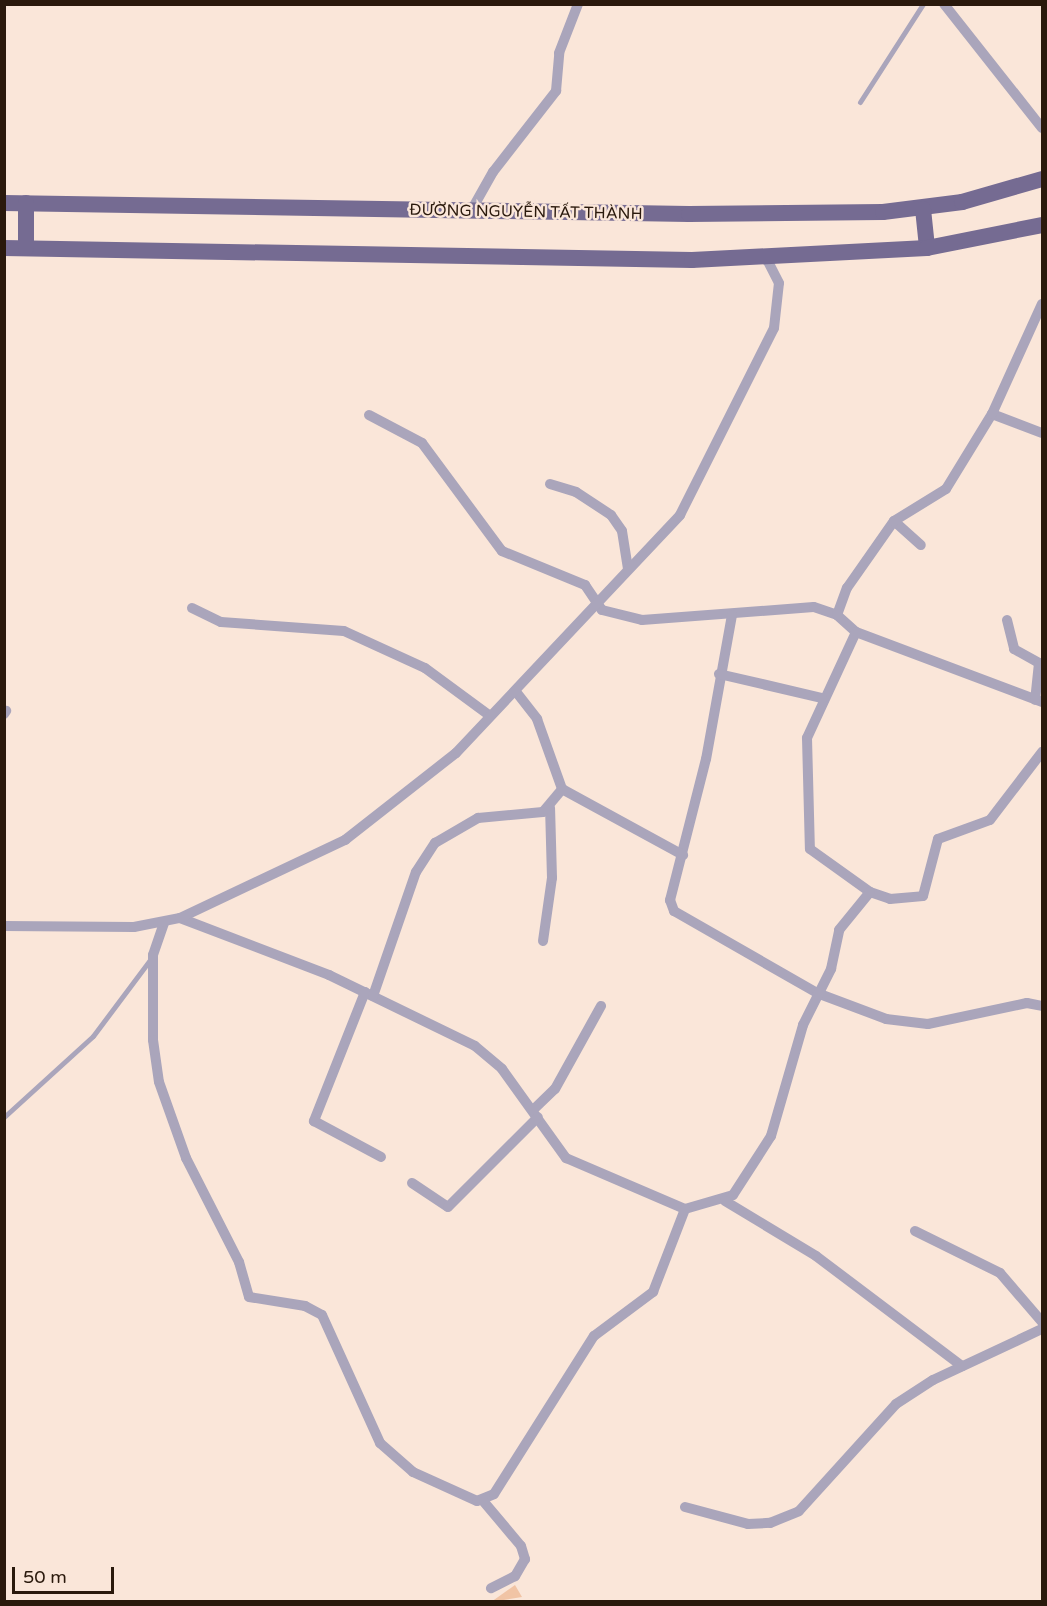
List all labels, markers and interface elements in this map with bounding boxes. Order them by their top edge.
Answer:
street label: ĐƯỜNG NGUYỄN TẤT THÀNH [409,200,643,224]
scale bar [15,1555,117,1593]
text: 50 m [23,1566,67,1588]

